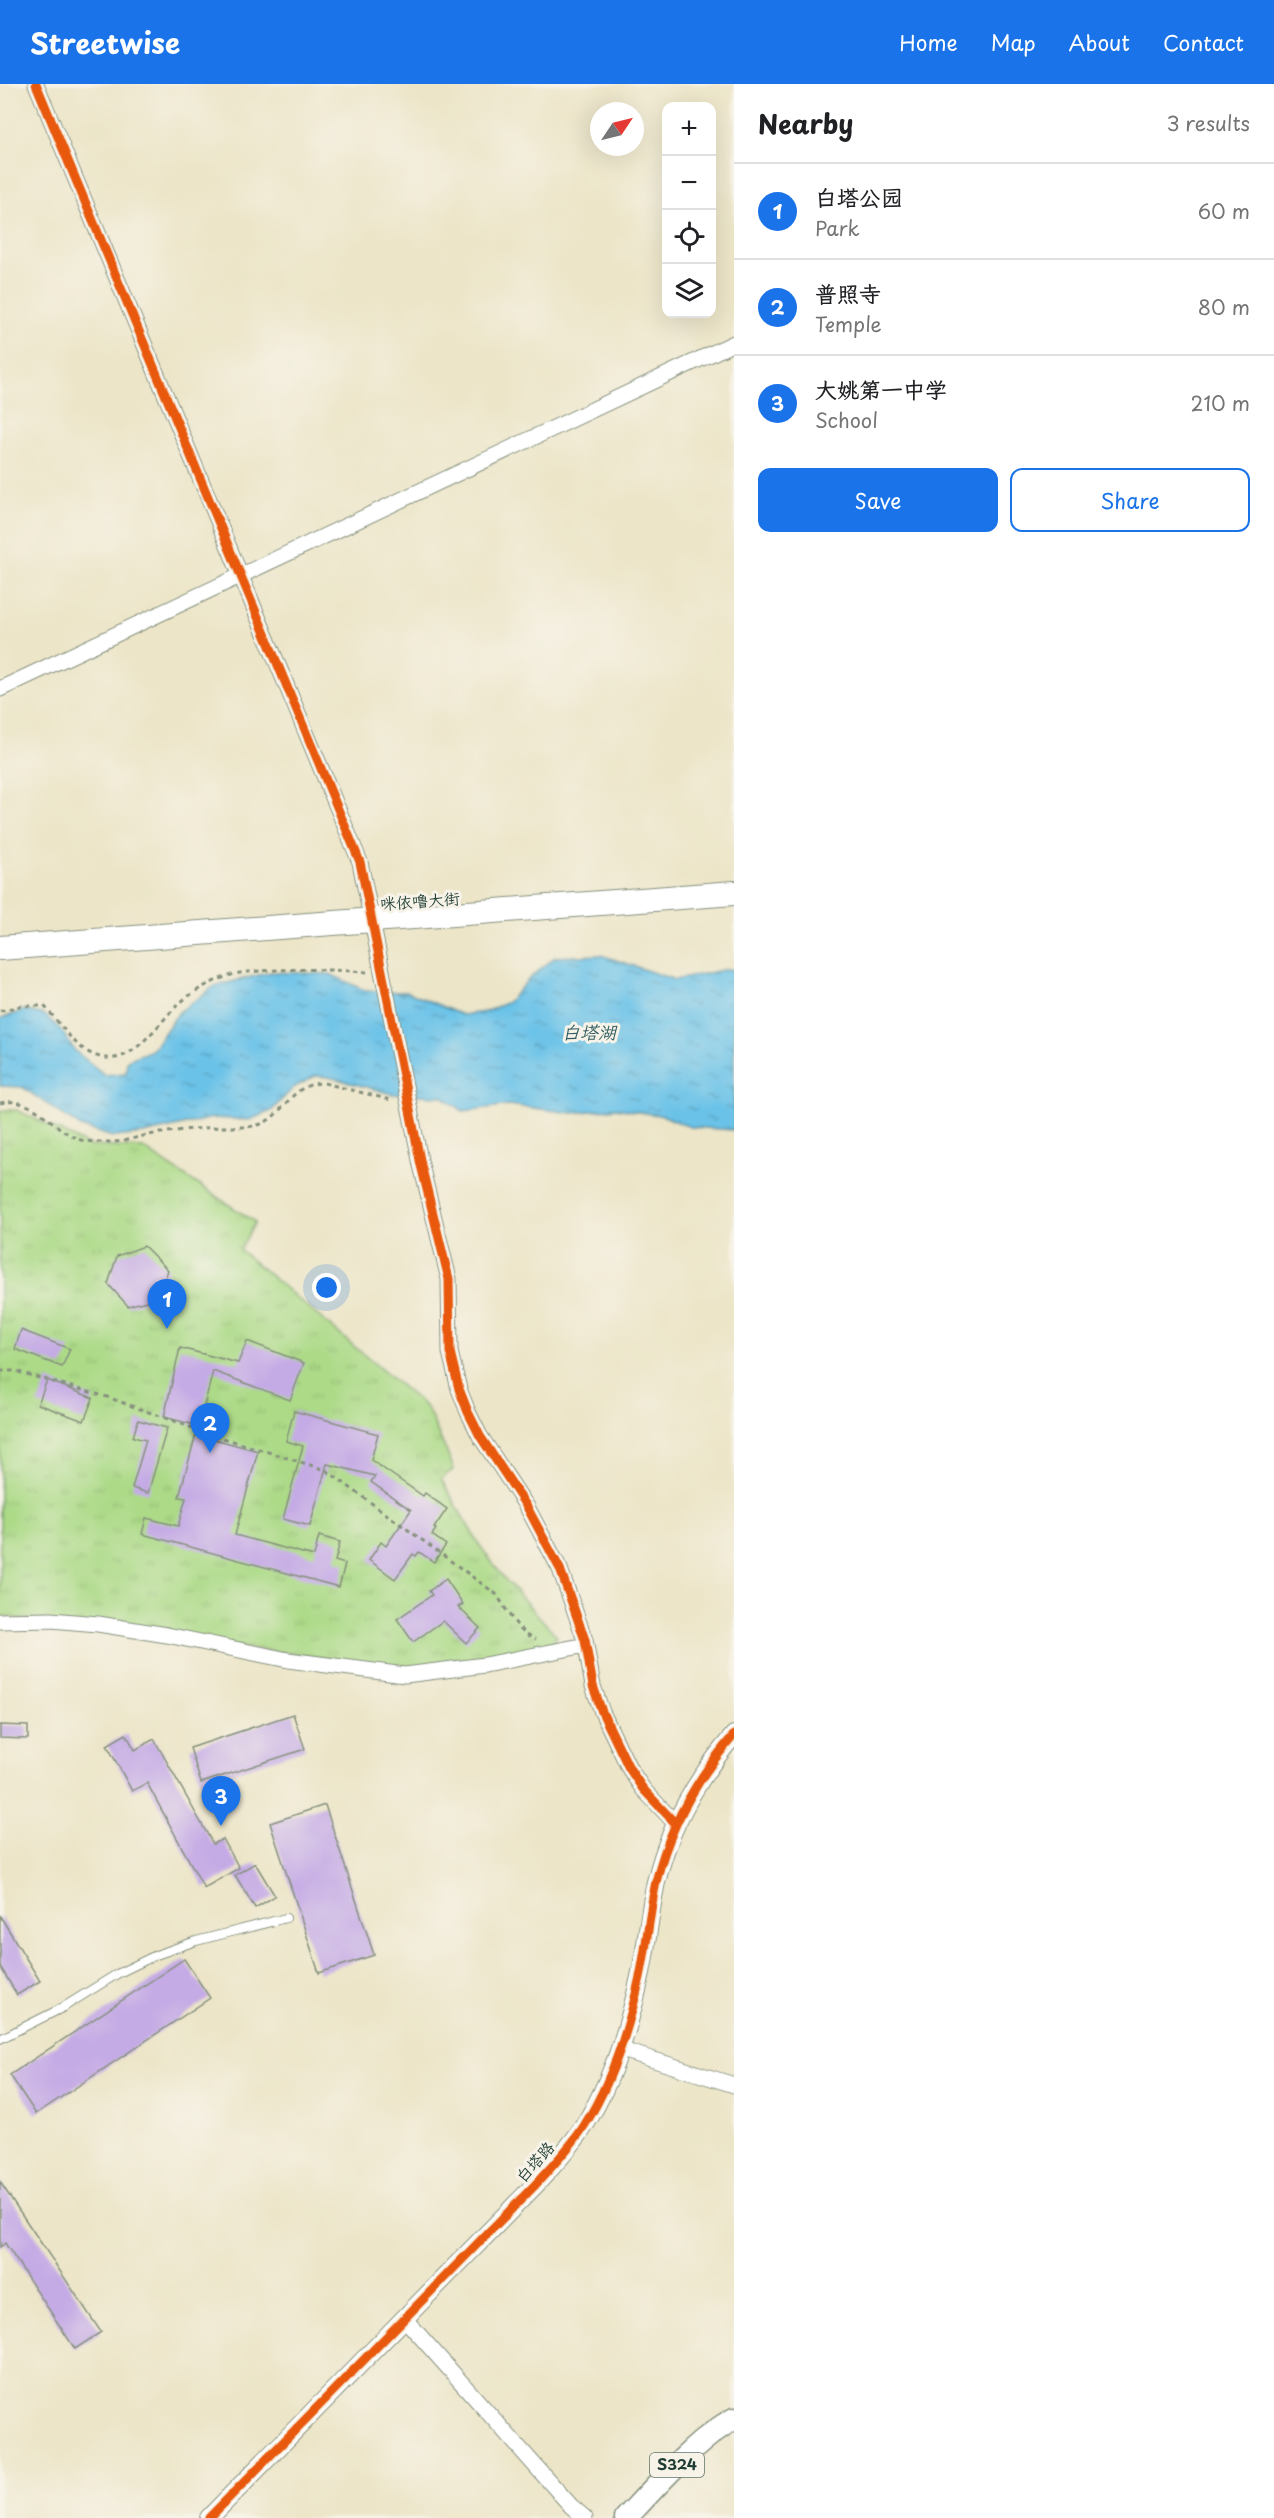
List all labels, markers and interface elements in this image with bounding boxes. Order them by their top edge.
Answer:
text: Streetwise [30,21,180,64]
text: Home [899,26,958,58]
text: Map [991,26,1036,58]
text: About [1069,26,1130,58]
text: Contact [1163,26,1244,58]
north arrow [590,102,644,156]
map controls [662,102,716,318]
button: + [662,102,716,156]
text: Nearby [758,104,853,143]
text: 3 results [1167,108,1250,138]
button: − [662,156,716,210]
text: 白塔公园 [815,180,903,213]
text: 1 [773,196,782,226]
text: 60 m [1198,196,1250,226]
button: locate [662,210,716,264]
text: Park [815,213,860,243]
button: layers [662,264,716,318]
text: 普照寺 [815,276,881,309]
text: 2 [770,292,785,322]
text: 80 m [1198,292,1250,322]
text: Temple [815,309,882,339]
text: 大姚第一中学 [815,372,947,405]
text: 3 [771,388,784,418]
text: 210 m [1191,388,1250,418]
text: School [815,405,878,435]
button: Save [758,468,998,532]
button: Share [1010,468,1250,532]
street label: 咪依噜大街 [379,885,461,915]
water label: 白塔湖 [562,1018,618,1045]
your location [312,1273,341,1302]
pin: 1 [148,1280,186,1329]
pin: 2 [190,1404,230,1453]
pin: 3 [202,1776,240,1826]
street label: 白塔路 [509,2135,559,2187]
road number: S324 [650,2453,704,2477]

